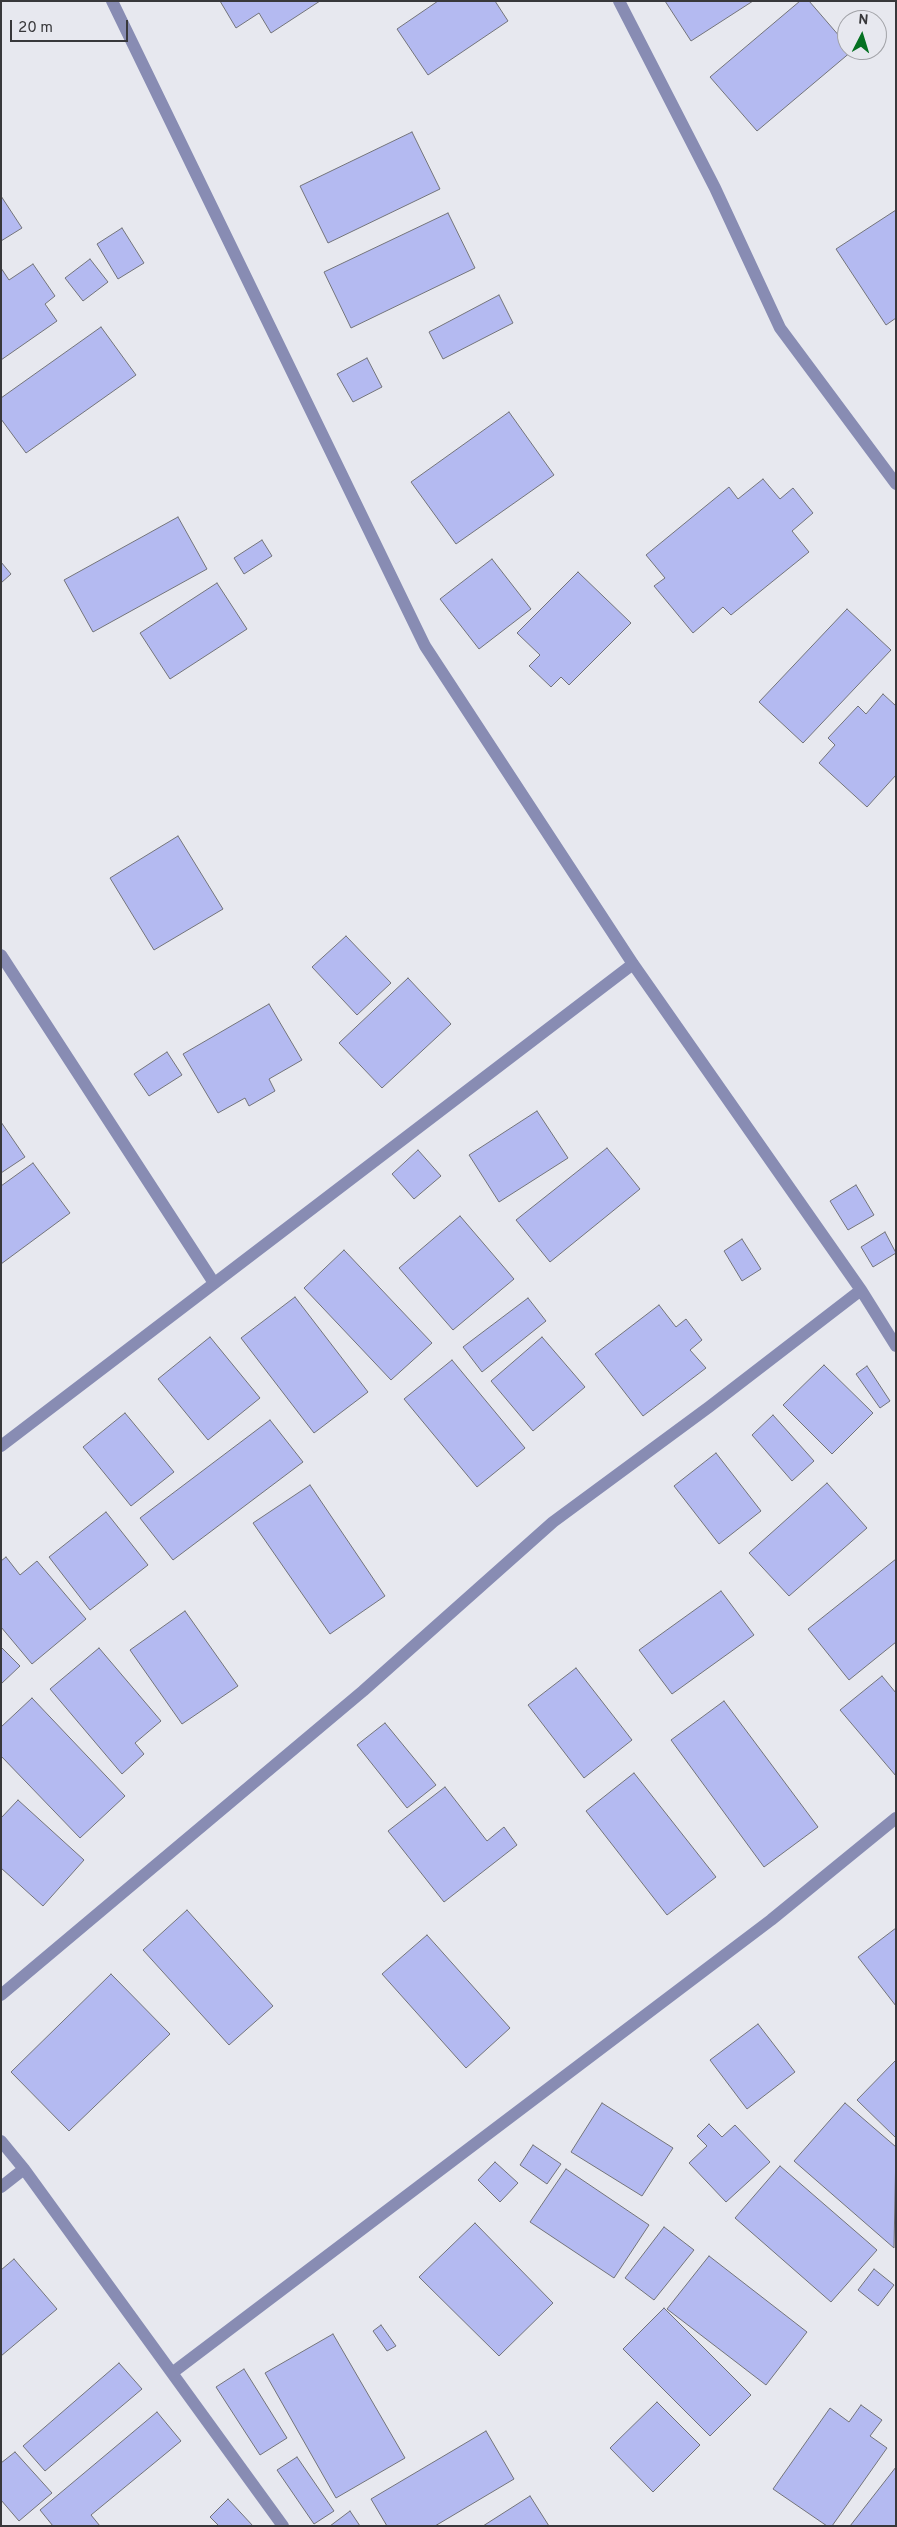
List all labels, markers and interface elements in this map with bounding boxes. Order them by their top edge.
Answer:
scale bar [12,10,130,42]
north arrow [837,10,887,60]
text: N [858,12,869,29]
text: 20 m [18,19,53,38]

